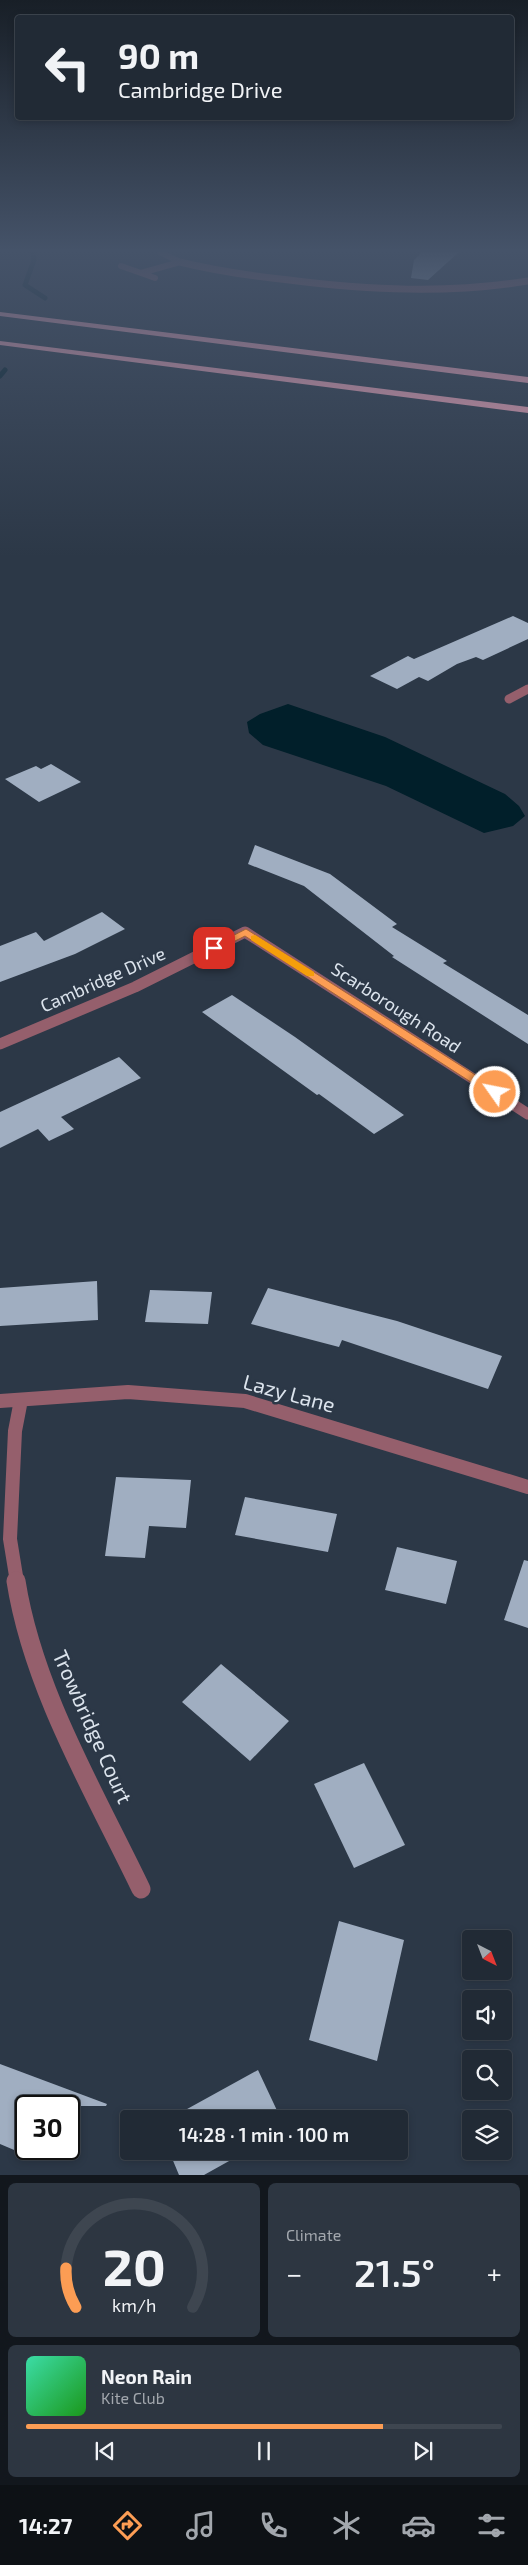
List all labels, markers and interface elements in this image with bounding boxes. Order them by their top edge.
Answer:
text: 90 m [118,34,199,76]
icon: left [35,35,100,100]
text: Cambridge Drive [118,76,282,102]
pin [193,927,235,969]
icon: arrive [200,934,228,962]
street label: Cambridge Drive [37,942,169,1017]
street label: Scarborough Road [328,957,465,1057]
position arrow [468,1065,520,1117]
street label: Lazy Lane [241,1368,338,1417]
street label: Trowbridge Court [48,1646,138,1807]
north arrow [462,1930,512,1980]
map controls [462,1930,512,2160]
button: sound [462,1990,512,2040]
button: search [462,2050,512,2100]
speed limit sign: 30 [15,2095,80,2160]
button: layers [462,2110,512,2160]
text: 14:28 · 1 min · 100 m [179,2123,349,2146]
text: Climate [286,2225,341,2244]
text: 20 [102,2234,166,2296]
text: 21.5° [354,2249,435,2295]
text: − [286,2256,302,2290]
text: + [487,2256,502,2290]
text: km/h [112,2294,156,2316]
text: Neon Rain [101,2365,192,2388]
text: Kite Club [101,2388,165,2407]
icon: previous [91,2437,119,2465]
icon: pause [250,2437,278,2465]
icon: next [409,2437,437,2465]
icon: directions [110,2508,145,2543]
icon: music [183,2508,218,2543]
icon: phone [256,2508,291,2543]
icon: climate [329,2508,364,2543]
icon: car [401,2508,436,2543]
icon: filters [474,2508,509,2543]
text: 14:27 [19,2512,72,2538]

